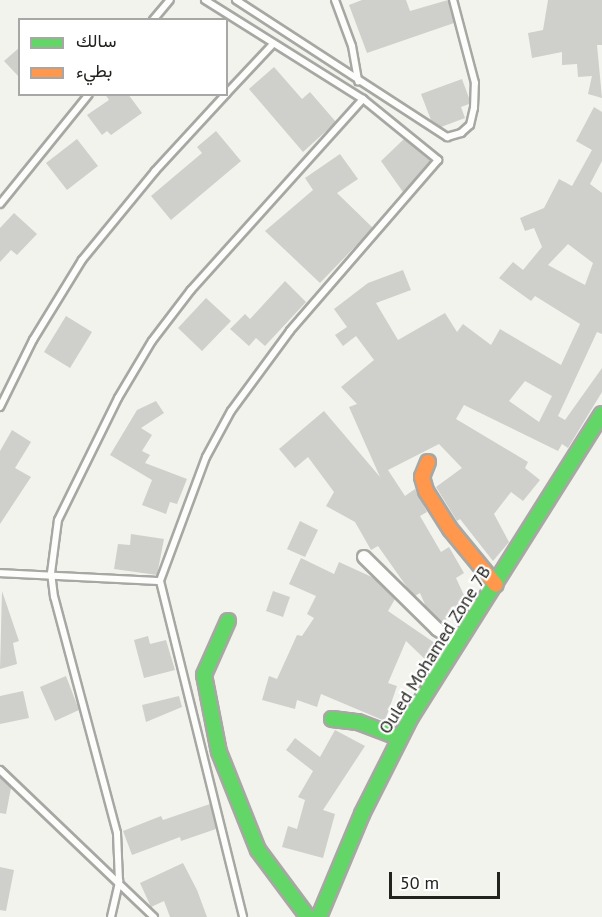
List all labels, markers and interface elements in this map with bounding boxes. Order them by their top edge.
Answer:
legend [18,18,228,96]
text: سالك [76,29,116,52]
text: بطيء [76,59,112,82]
street label: Ouled Mohamed Zone 7B [374,562,496,738]
scale bar [392,860,503,898]
text: 50 m [400,871,439,894]

